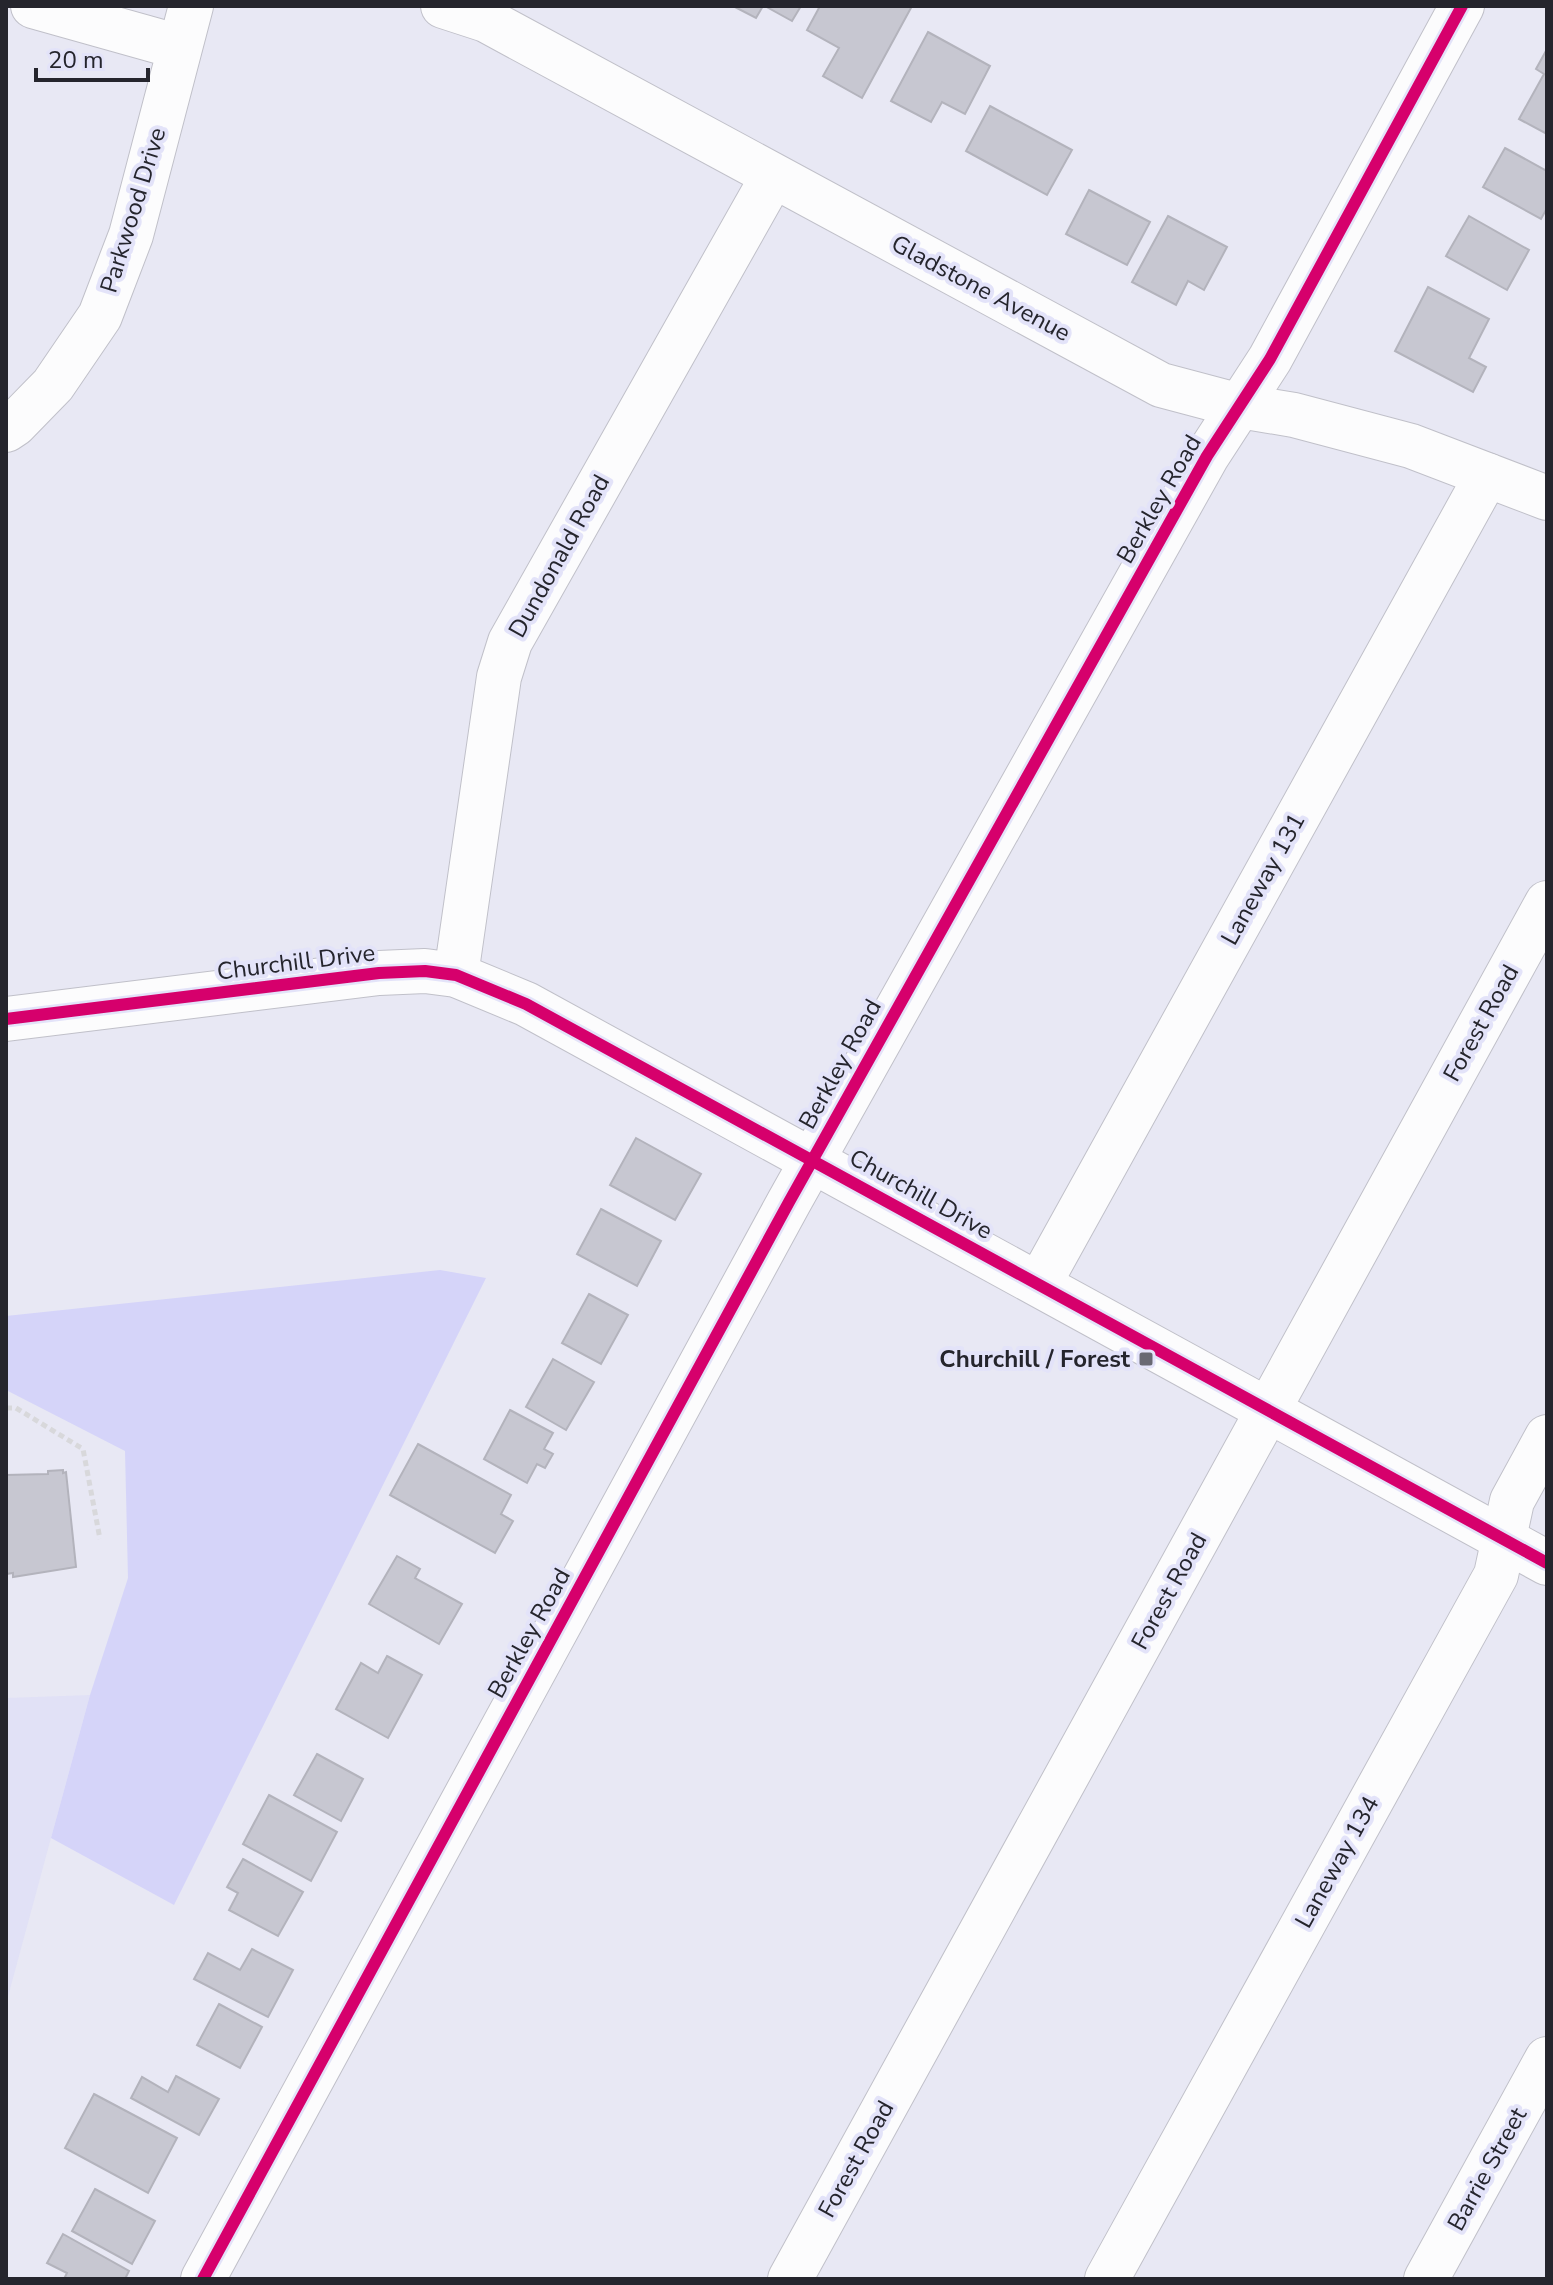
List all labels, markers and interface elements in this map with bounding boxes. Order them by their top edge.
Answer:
scale bar [36,32,148,82]
text: 20 m [48,44,104,76]
street label: Parkwood Drive [93,123,173,297]
street label: Gladstone Avenue [886,227,1076,349]
street label: Berkley Road [1109,429,1209,569]
street label: Dundonald Road [501,469,617,643]
street label: Laneway 131 [1214,807,1312,951]
street label: Churchill Drive [215,936,377,988]
street label: Forest Road [1436,959,1526,1087]
street label: Berkley Road [791,993,889,1135]
street label: Churchill Drive [844,1141,998,1247]
place label: Churchill / Forest [939,1343,1131,1375]
marker: Churchill / Forest [1137,1350,1155,1368]
street label: Forest Road [1124,1527,1214,1655]
street label: Berkley Road [480,1562,578,1704]
street label: Laneway 134 [1288,1790,1386,1934]
street label: Forest Road [811,2095,901,2223]
street label: Barrie Street [1440,2101,1534,2236]

